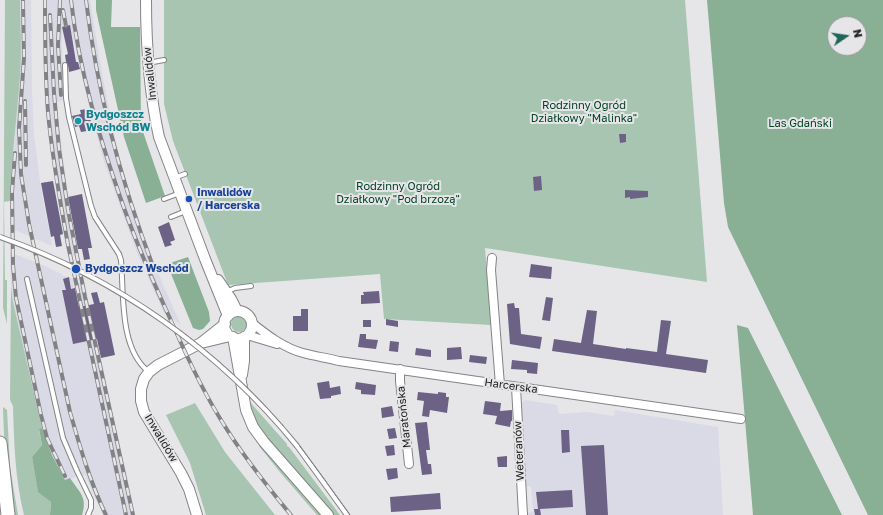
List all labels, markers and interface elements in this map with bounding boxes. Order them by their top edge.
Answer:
north arrow [827,16,867,56]
text: N [851,28,865,39]
street label: Inwalidów [141,47,159,101]
park label: Rodzinny Ogród Działkowy "Malinka" [531,99,637,125]
place label: Bydgoszcz Wschód BW [86,108,150,134]
marker: Bydgoszcz Wschód BW [73,116,83,126]
park label: Las Gdański [768,117,832,131]
park label: Rodzinny Ogród Działkowy "Pod brzozą" [336,180,460,206]
place label: Inwalidów / Harcerska [197,186,260,212]
marker: Inwalidów / Harcerska [184,194,194,204]
place label: Bydgoszcz Wschód [85,262,189,276]
marker: Bydgoszcz Wschód [70,263,82,275]
street label: Harcerska [484,376,538,396]
street label: Maratońska [394,386,414,448]
street label: Inwalidów [142,412,180,464]
street label: Weteranów [511,421,527,481]

